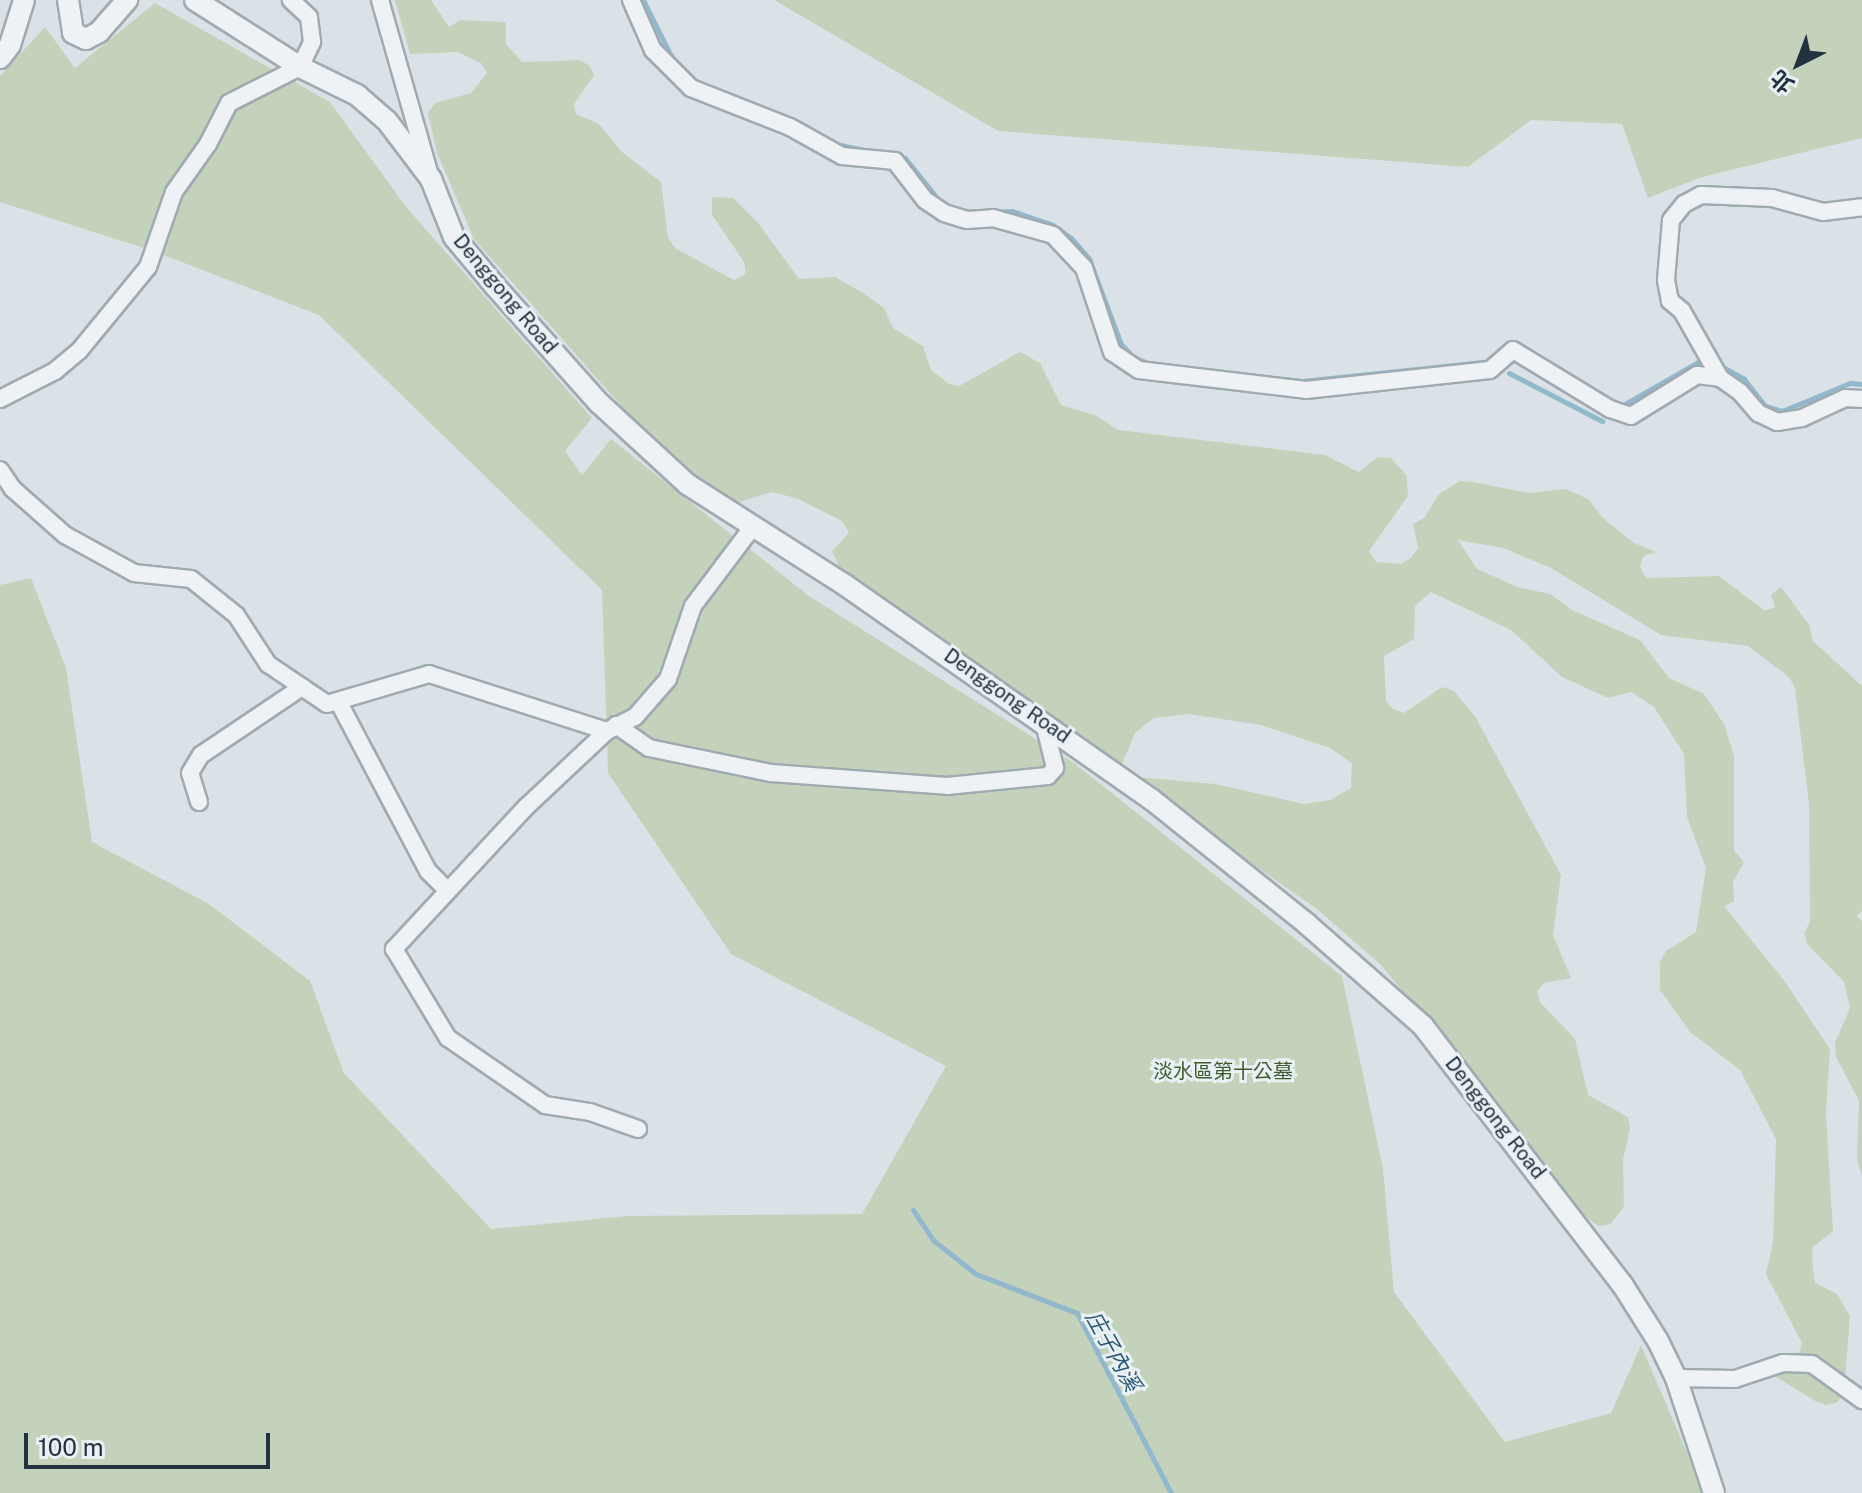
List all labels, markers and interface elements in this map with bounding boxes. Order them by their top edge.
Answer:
north arrow [1758,24,1838,104]
text: 北 [1765,65,1799,99]
street label: Denggong Road [448,229,562,359]
street label: Denggong Road [939,644,1075,748]
street label: Denggong Road [1440,1052,1550,1184]
park label: 淡水區第十公墓 [1153,1059,1293,1083]
water label: 庄子內溪 [1080,1306,1146,1396]
scale bar [28,1417,274,1467]
text: 100 m [38,1433,104,1461]

